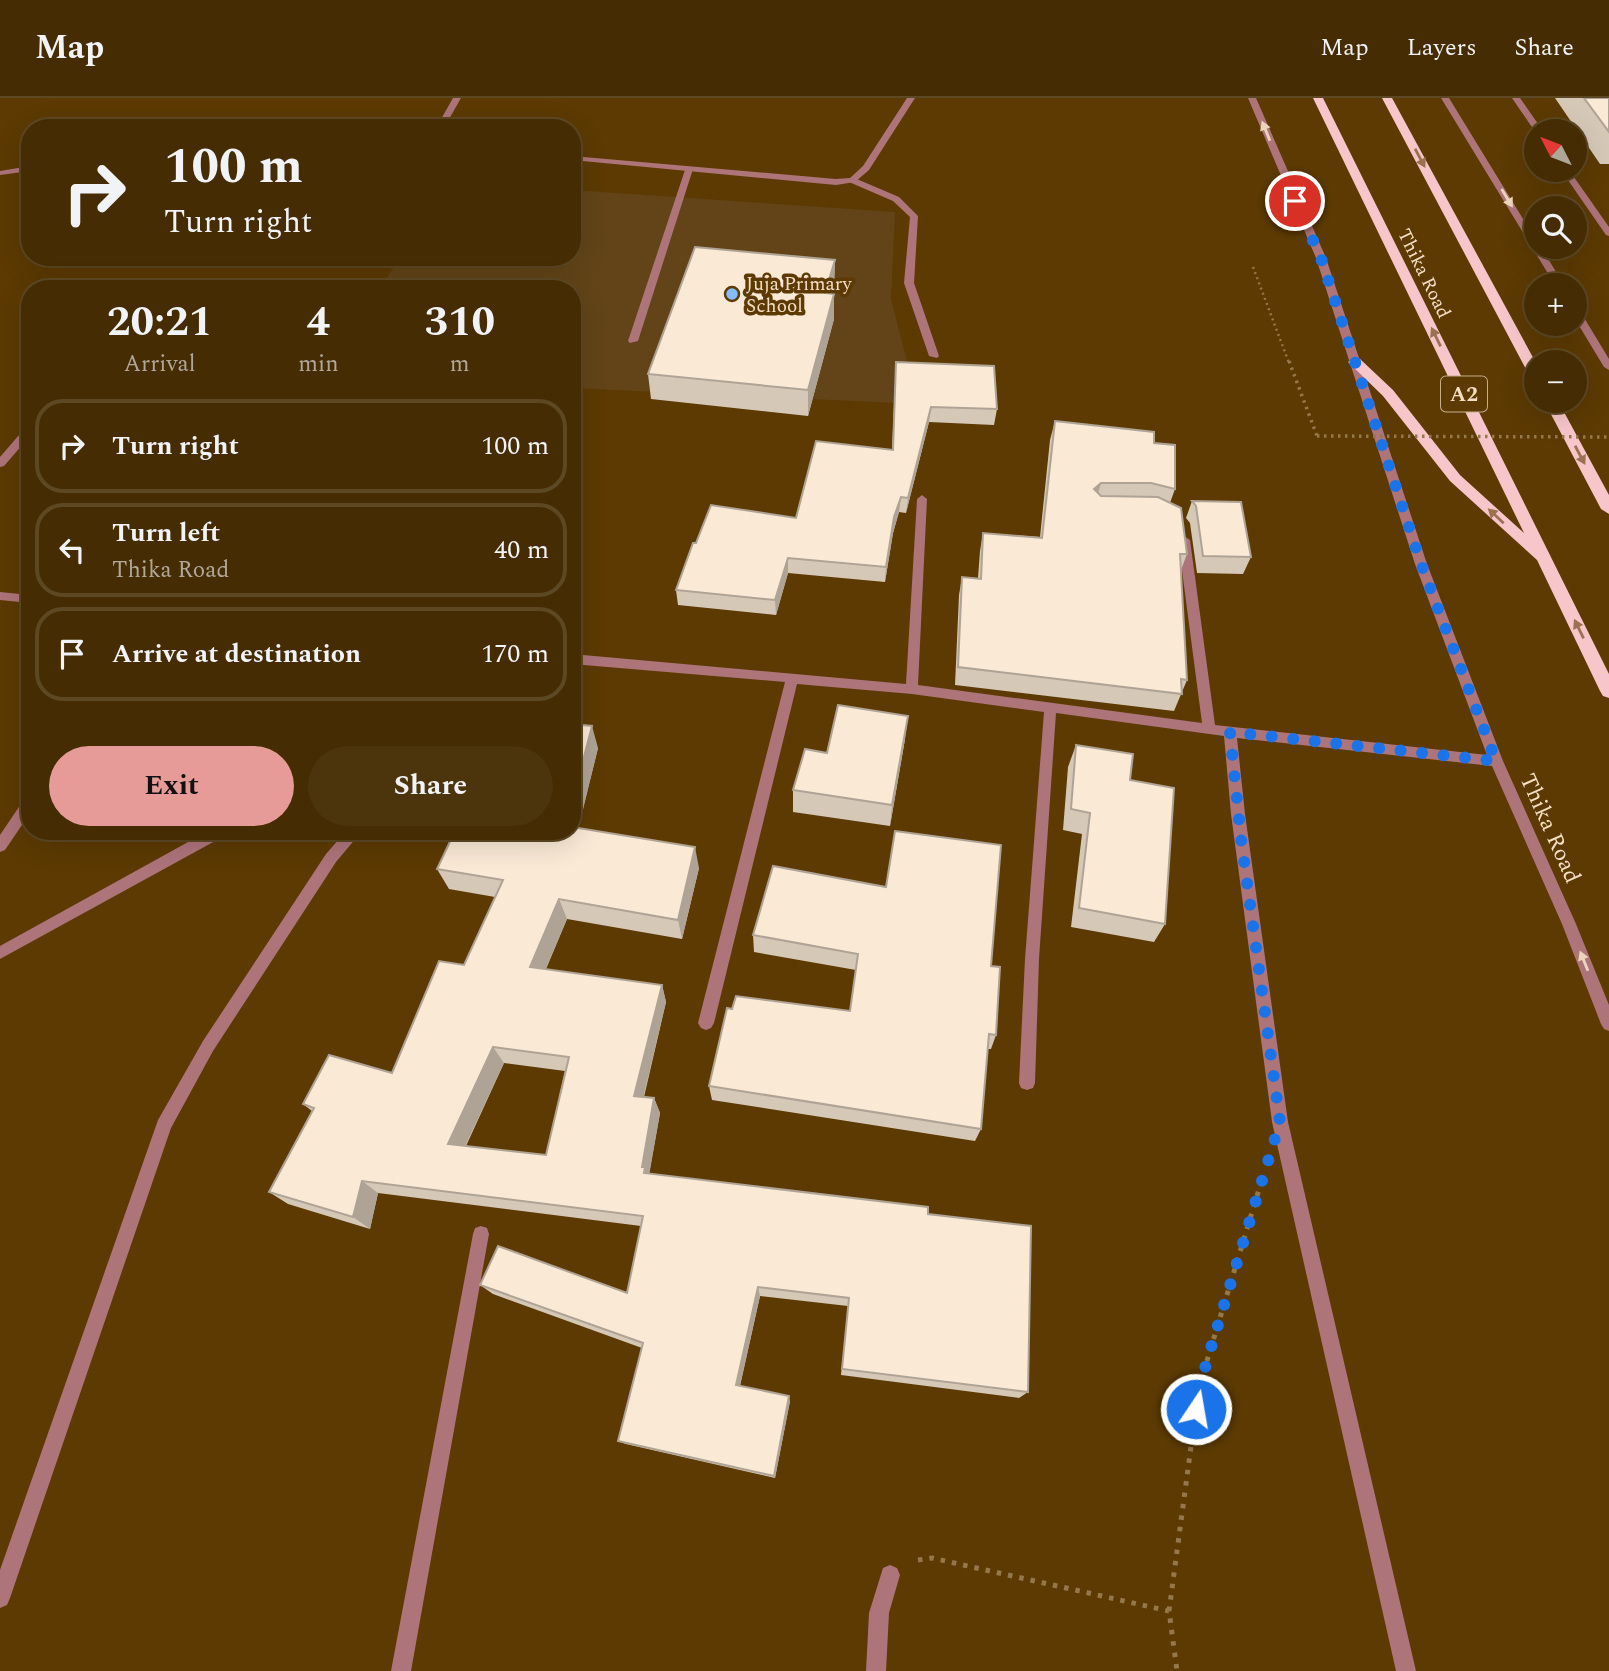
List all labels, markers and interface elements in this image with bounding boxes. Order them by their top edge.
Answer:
text: Map [35,23,104,73]
text: Map [1320,30,1369,66]
text: Layers [1407,30,1477,66]
text: Share [1515,30,1574,66]
north arrow [1524,119,1587,182]
map controls [1524,119,1587,413]
one-way arrow [1260,121,1271,142]
text: 100 m [164,130,303,205]
icon: right [49,147,140,238]
one-way arrow [1414,148,1425,168]
pin [1265,171,1325,231]
icon: arrive [1276,182,1314,220]
one-way arrow [1500,188,1513,208]
button: search [1524,196,1587,259]
text: Turn right [164,198,312,247]
street label: Thika Road [1389,224,1458,324]
place label: Juja Primary School [746,270,852,321]
button: + [1524,273,1587,336]
marker: Juja Primary School [724,286,740,302]
text: 20:21 [107,291,212,354]
text: 4 [307,291,330,354]
text: 310 [424,291,495,354]
one-way arrow [1430,327,1441,347]
text: Arrival [124,347,195,382]
text: min [298,347,339,382]
text: m [450,347,470,382]
button: − [1524,350,1587,413]
road number: A2 [1441,376,1487,412]
text: Turn right [112,426,239,466]
text: 100 m [481,426,549,466]
icon: right [53,427,91,465]
one-way arrow [1574,445,1586,465]
one-way arrow [1488,509,1505,525]
text: Turn left [112,513,220,553]
text: 40 m [494,530,549,570]
icon: left [53,531,91,569]
text: Thika Road [112,553,229,588]
one-way arrow [1573,619,1584,639]
text: Arrive at destination [112,634,361,674]
text: 170 m [481,634,549,674]
icon: arrive [53,635,91,673]
button: Exit [49,746,294,826]
button: Share [308,746,553,826]
street label: Thika Road [1510,768,1590,889]
one-way arrow [1578,950,1589,971]
position arrow [1159,1372,1233,1446]

